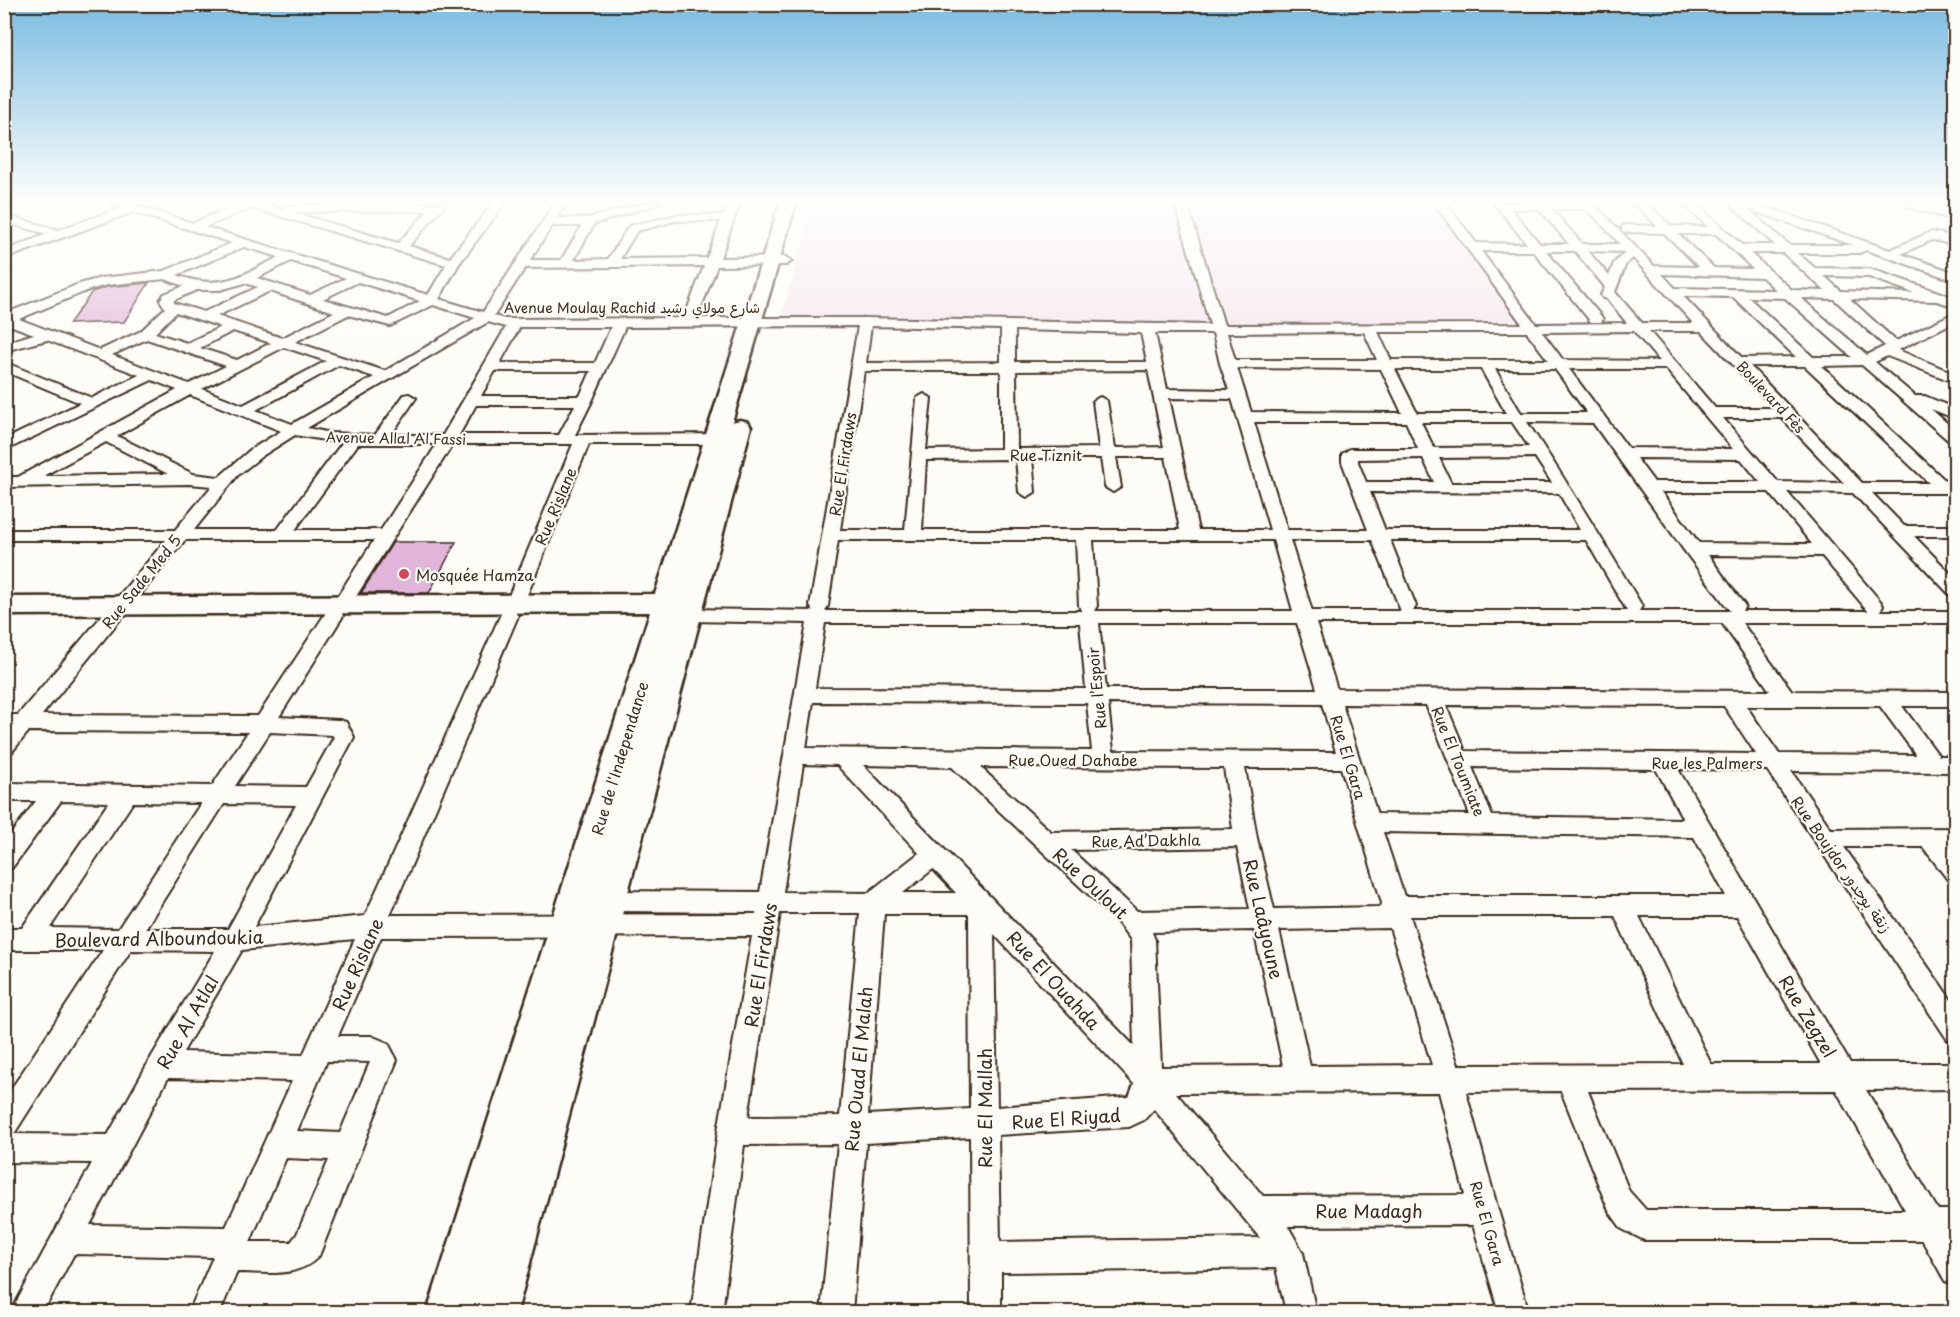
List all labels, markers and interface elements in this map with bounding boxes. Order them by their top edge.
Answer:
street label: Avenue Moulay Rachid شارع مولاي رشيد [504,297,760,319]
street label: Boulevard Fès [1732,356,1810,438]
street label: Rue El Firdaws [822,410,862,517]
street label: Avenue Allal Al Fassi [326,426,466,450]
street label: Rue Tiznit [1010,443,1082,466]
street label: Rue Rislane [528,463,582,549]
street label: Rue Sade Med 5 [96,529,186,633]
place label: Mosquée Hamza [416,563,534,586]
marker: Mosquée Hamza [397,567,411,581]
street label: Rue l’Espoir [1080,646,1112,730]
street label: Rue de l'Independance [585,678,653,838]
street label: Rue El Toumiate [1426,703,1492,820]
street label: Rue El Gara [1325,712,1373,803]
street label: Rue Oued Dahabe [1008,748,1138,771]
street label: Rue les Palmers [1651,751,1763,774]
street label: Rue Boujdor زنقة بوجدور [1786,791,1898,937]
street label: Rue Ad’Dakhla [1091,828,1201,852]
street label: Rue Oulout [1047,841,1135,925]
street label: Rue Laâyoune [1237,856,1291,982]
street label: Rue El Firdaws [737,901,783,1029]
street label: Rue Rislane [324,913,390,1015]
street label: Boulevard Alboundoukia [54,923,264,953]
street label: Rue El Ouahda [1001,925,1107,1036]
street label: Rue Al Atlal [149,970,225,1074]
street label: Rue Zegzel [1773,970,1843,1062]
street label: Rue Ouad El Malah [837,985,879,1153]
street label: Rue El Mallah [971,1048,998,1168]
street label: Rue El Riyad [1011,1101,1121,1135]
street label: Rue El Gara [1465,1178,1511,1269]
street label: Rue Madagh [1315,1197,1423,1224]

